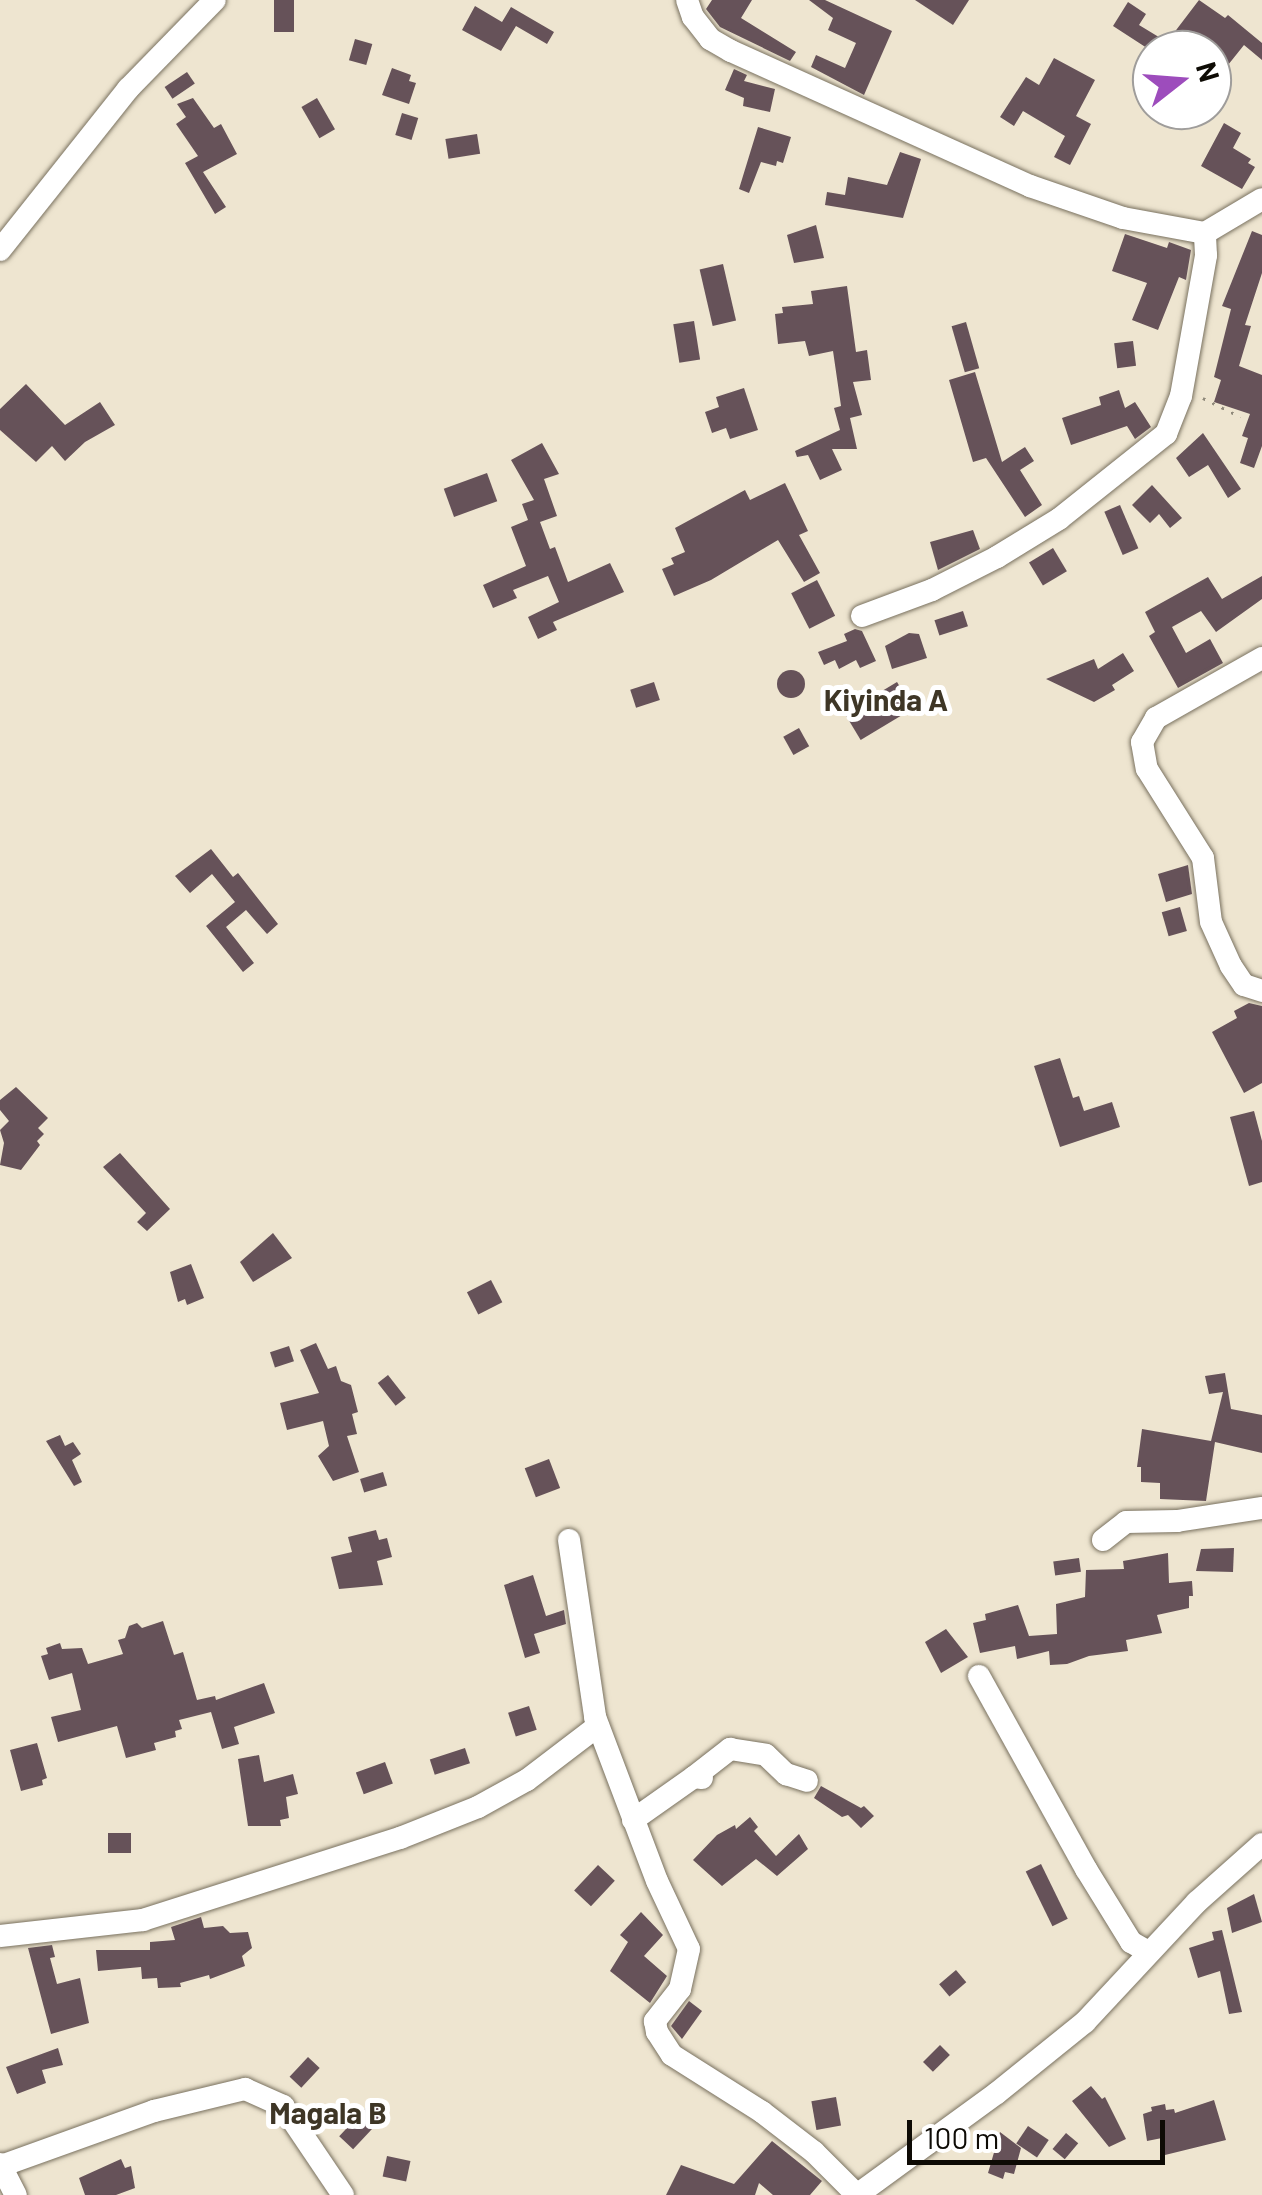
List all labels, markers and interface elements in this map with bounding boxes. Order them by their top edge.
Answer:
north arrow [1132,30,1232,130]
text: N [1190,58,1228,86]
district label: Kiyinda A [824,681,948,717]
district label: Magala B [269,2094,387,2130]
scale bar [912,2100,1170,2162]
text: 100 m [924,2119,999,2155]

